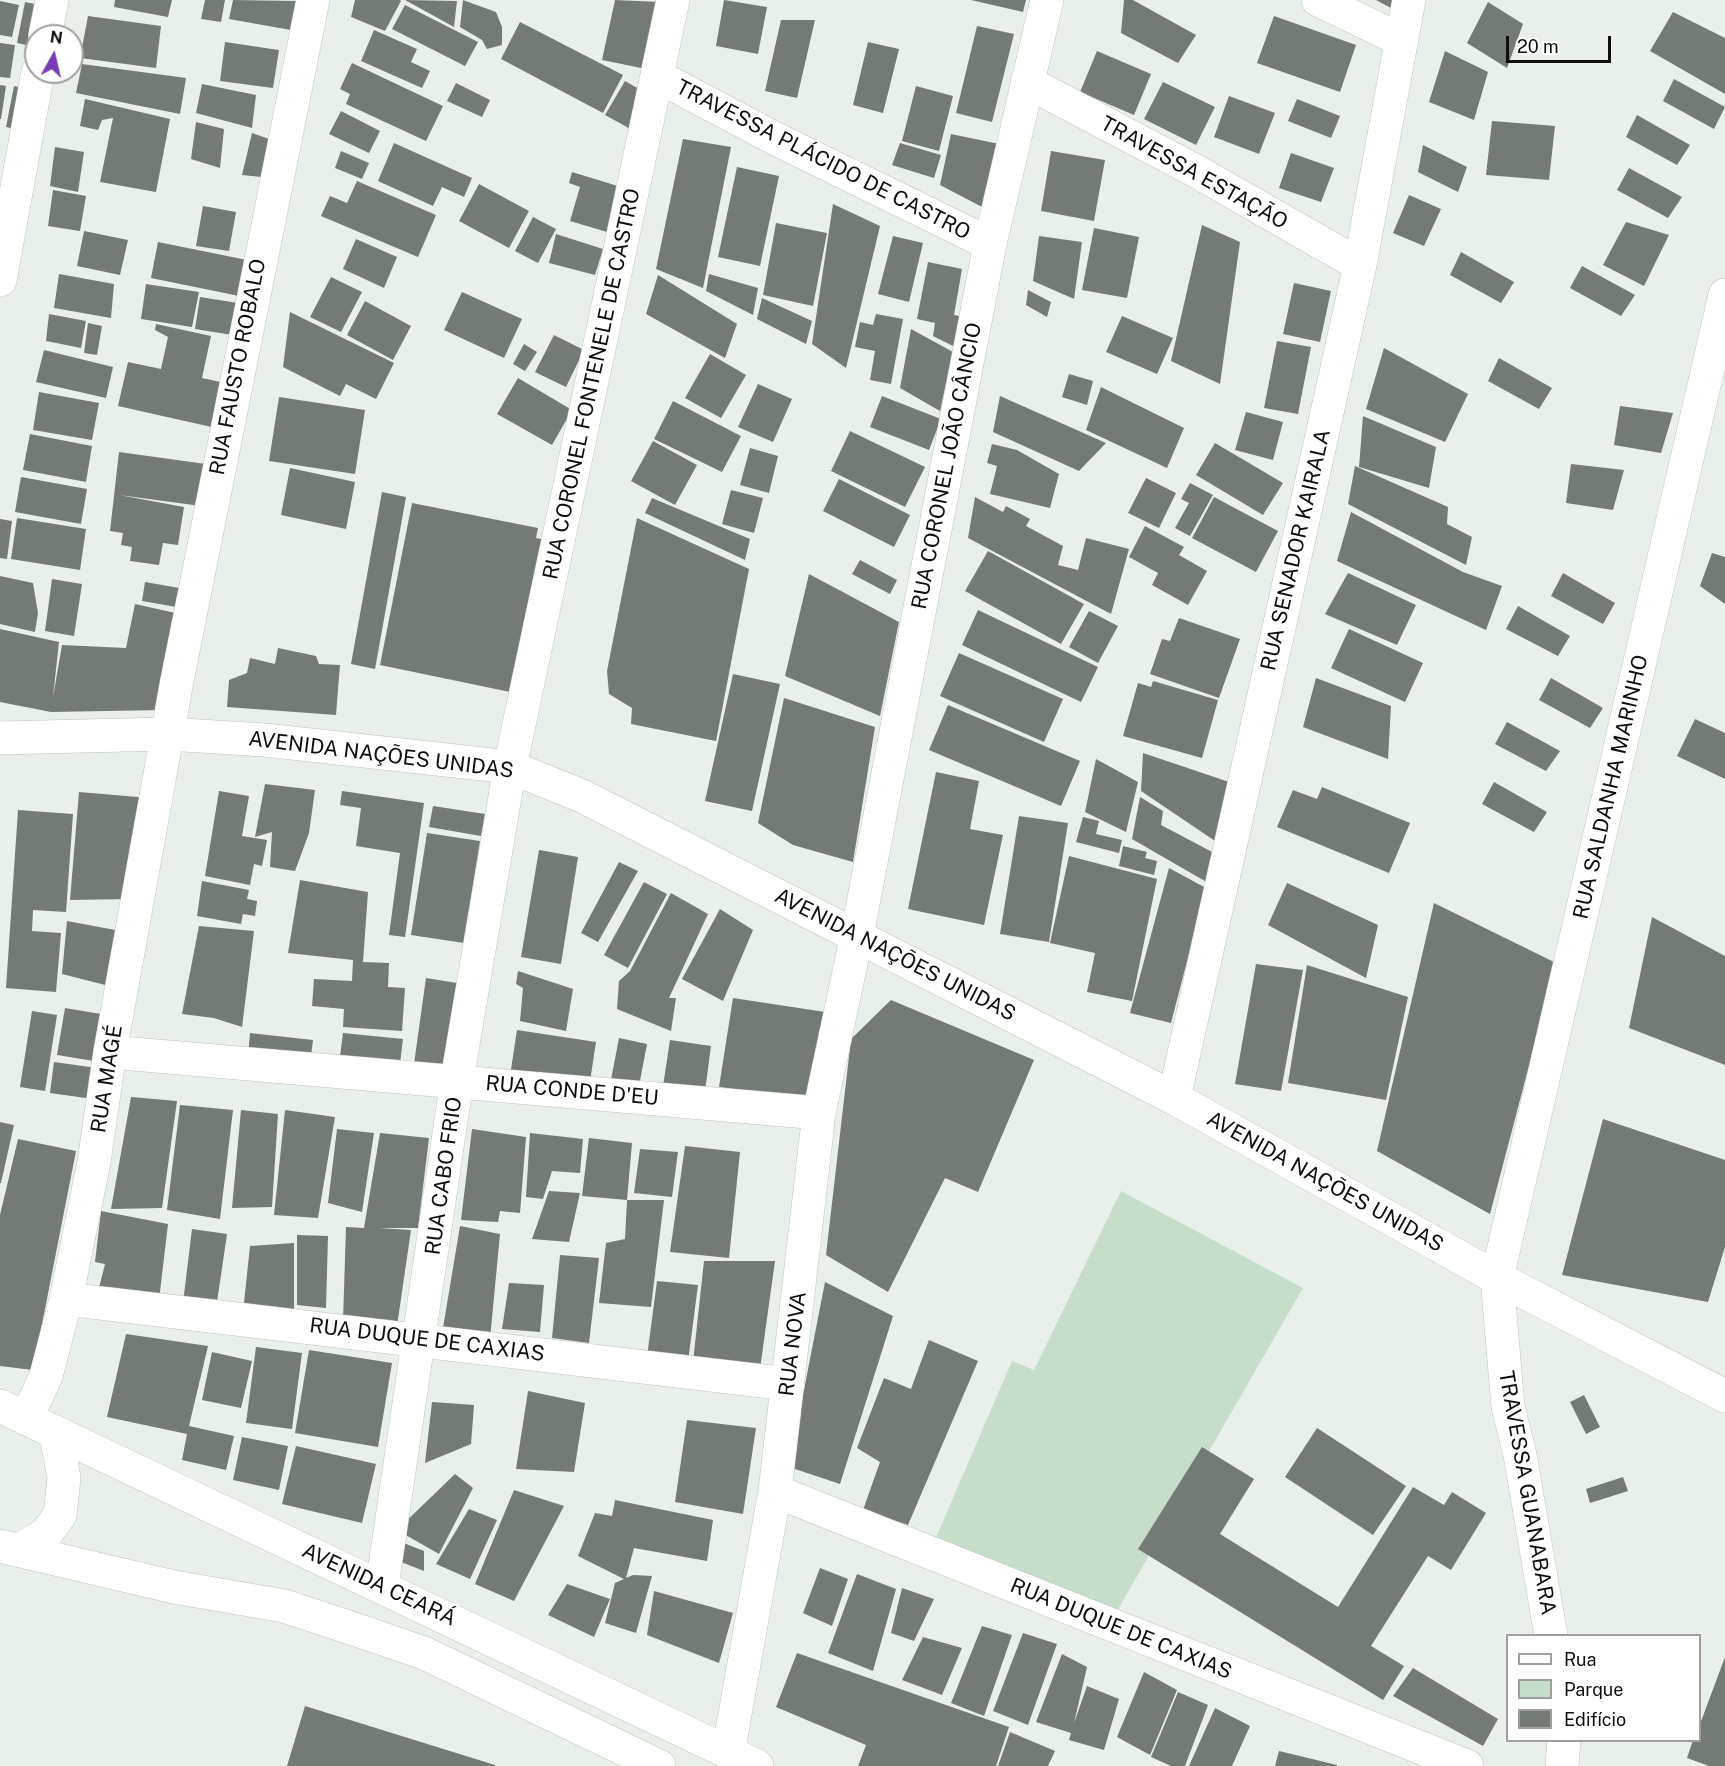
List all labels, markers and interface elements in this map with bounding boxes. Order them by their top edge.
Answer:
north arrow [24,24,84,84]
scale bar [1509,24,1614,62]
text: N [49,27,64,48]
text: 20 m [1517,36,1559,57]
street label: TRAVESSA PLÁCIDO DE CASTRO [672,75,974,245]
street label: TRAVESSA ESTAÇÃO [1096,111,1292,235]
street label: RUA CORONEL FONTENELE DE CASTRO [538,186,646,582]
street label: RUA FAUSTO ROBALO [205,257,271,477]
street label: RUA CORONEL JOÃO CÂNCIO [907,320,987,612]
street label: RUA SENADOR KAIRALA [1256,427,1336,673]
street label: RUA SALDANHA MARINHO [1568,652,1654,922]
street label: AVENIDA NAÇÕES UNIDAS [247,726,515,784]
street label: AVENIDA NAÇÕES UNIDAS [770,883,1020,1027]
street label: RUA MAGÉ [86,1023,128,1135]
street label: RUA CONDE D'EU [484,1071,660,1111]
street label: RUA CABO FRIO [420,1095,468,1257]
street label: AVENIDA NAÇÕES UNIDAS [1202,1106,1448,1258]
street label: RUA NOVA [774,1290,812,1398]
street label: RUA DUQUE DE CAXIAS [308,1313,546,1367]
street label: TRAVESSA GUANABARA [1493,1369,1561,1617]
street label: AVENIDA CEARÁ [298,1538,460,1632]
street label: RUA DUQUE DE CAXIAS [1007,1573,1235,1685]
legend [1506,1634,1701,1742]
text: Rua [1564,1649,1596,1670]
text: Parque [1564,1679,1624,1700]
text: Edifício [1564,1709,1626,1730]

